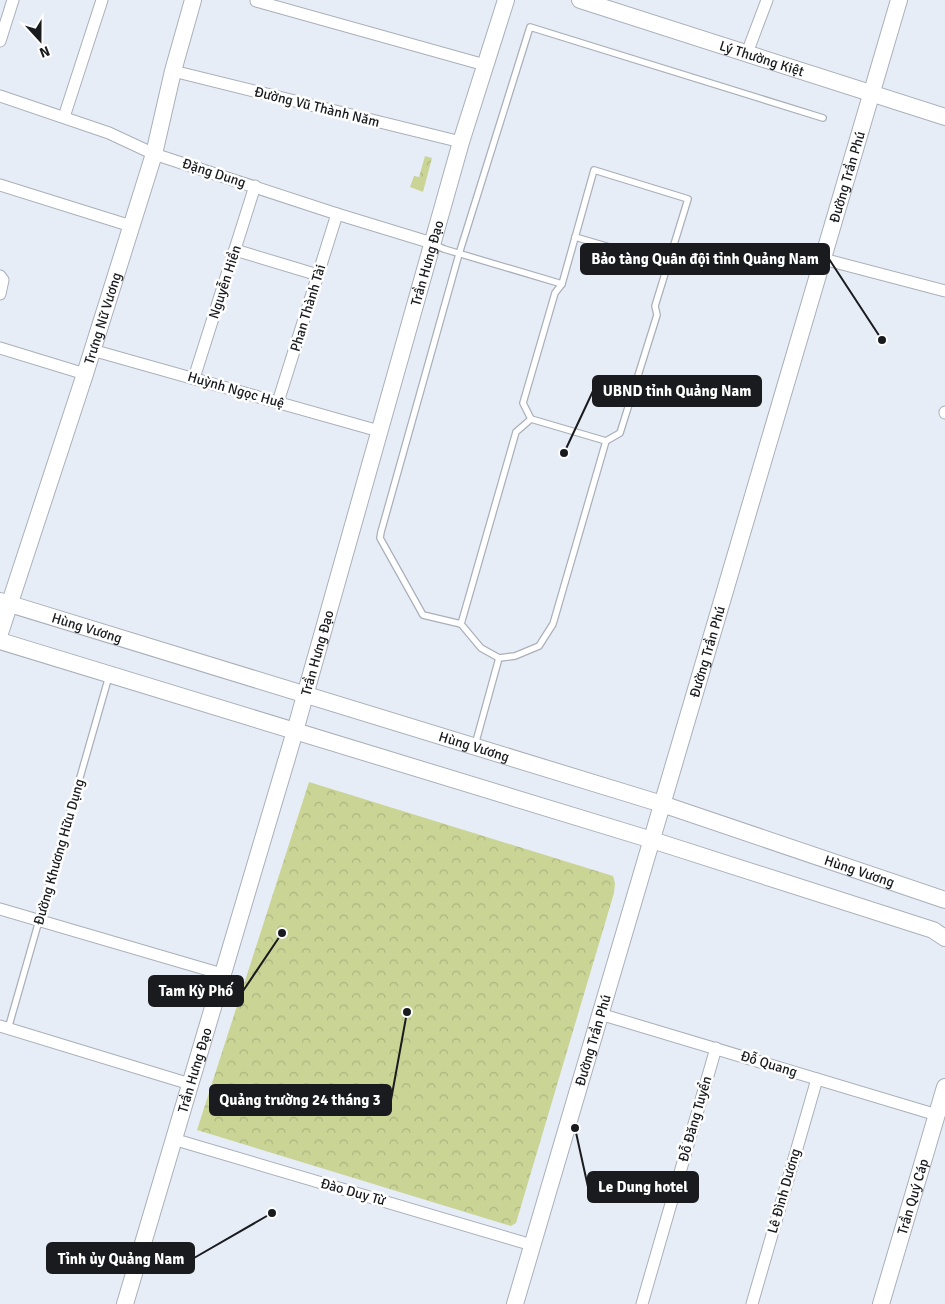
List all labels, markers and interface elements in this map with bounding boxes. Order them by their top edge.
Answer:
north arrow [15,15,65,65]
street label: Lý Thường Kiệt [717,37,806,80]
text: N [37,42,52,61]
street label: Đường Vũ Thành Năm [253,83,381,131]
street label: Đường Trần Phú [825,129,868,225]
street label: Đặng Dung [180,155,248,191]
street label: Trần Hưng Đạo [407,218,447,308]
street label: Nguyễn Hiền [205,243,245,321]
callout: Bảo tàng Quân đội tỉnh Quảng Nam [581,244,829,274]
text: Bảo tàng Quân đội tỉnh Quảng Nam [591,250,819,268]
street label: Phan Thành Tài [287,262,329,354]
street label: Trưng Nữ Vương [80,270,125,366]
street label: Huỳnh Ngọc Huệ [186,368,286,412]
callout: UBND tỉnh Quảng Nam [593,376,761,406]
text: UBND tỉnh Quảng Nam [603,382,751,400]
street label: Đường Trần Phú [686,604,729,700]
street label: Trần Hưng Đạo [297,608,337,697]
street label: Hùng Vương [50,609,124,646]
street label: Hùng Vương [437,728,512,765]
street label: Đường Khương Hữu Dụng [30,777,88,927]
street label: Hùng Vương [822,851,897,891]
callout: Tam Kỳ Phố [149,976,243,1006]
text: Tam Kỳ Phố [159,981,234,1000]
street label: Đường Trần Phú [571,992,614,1088]
street label: Trần Hưng Đạo [174,1025,215,1115]
street label: Đỗ Quang [739,1047,799,1081]
street label: Đỗ Đăng Tuyển [675,1074,715,1164]
callout: Quảng trường 24 tháng 3 [210,1085,391,1115]
text: Quảng trường 24 tháng 3 [219,1091,381,1109]
street label: Lê Đình Dương [764,1147,804,1235]
street label: Trần Quý Cáp [893,1157,932,1237]
callout: Le Dung hotel [588,1172,698,1202]
street label: Đào Duy Từ [319,1175,388,1210]
text: Le Dung hotel [598,1178,688,1196]
callout: Tỉnh ủy Quảng Nam [47,1243,194,1273]
text: Tỉnh ủy Quảng Nam [58,1250,184,1268]

